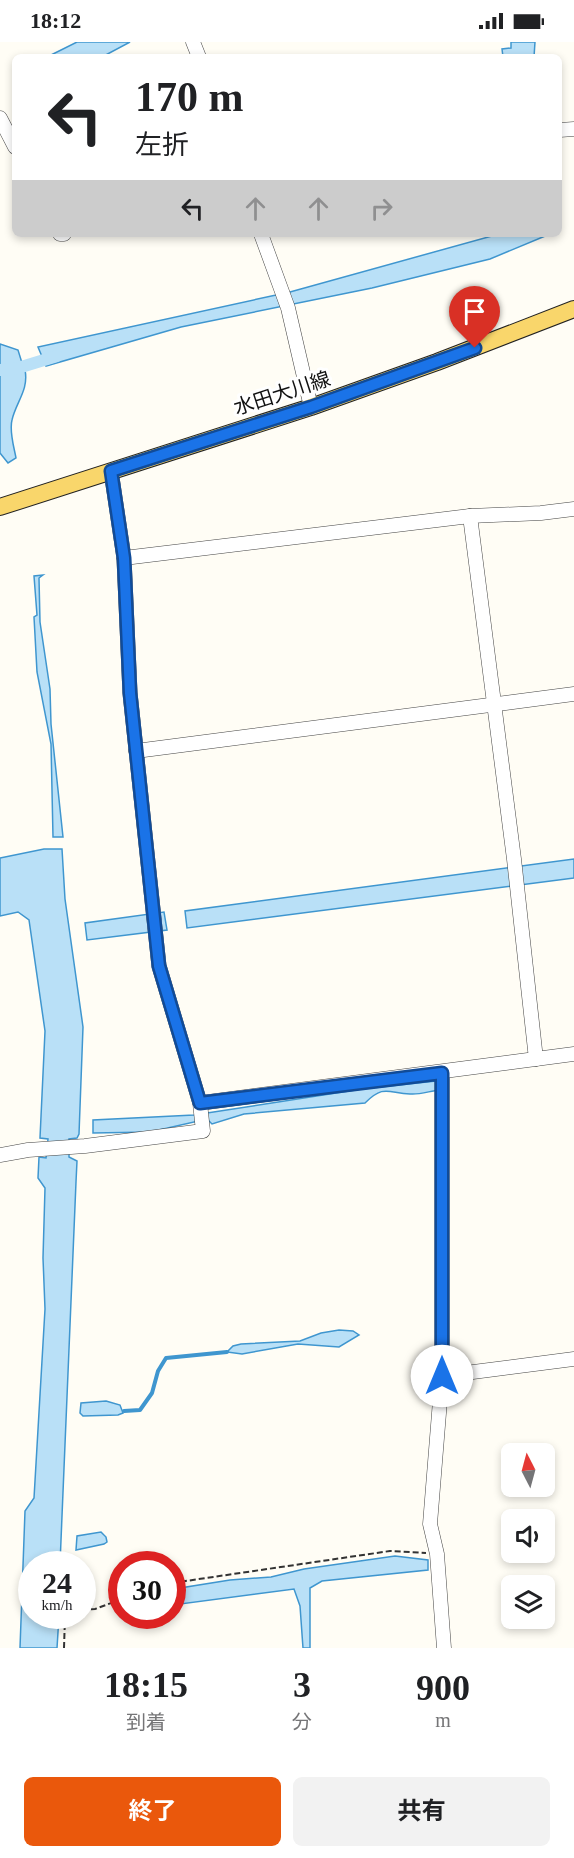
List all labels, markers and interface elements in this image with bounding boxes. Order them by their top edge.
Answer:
text: 18:12 [30,8,81,33]
text: 170 m [135,74,244,120]
icon: left [36,78,114,156]
text: 左折 [135,130,189,160]
icon: left [176,192,209,225]
icon: ahead [239,192,272,225]
icon: ahead [302,192,335,225]
icon: right [365,192,398,225]
pin [449,286,500,348]
icon: arrive [458,295,491,328]
street label: 水田大川線 [231,367,333,419]
position arrow [410,1344,474,1408]
north arrow [501,1443,555,1497]
map controls [501,1443,555,1629]
button: sound [501,1509,555,1563]
speed limit sign: 30 [108,1551,186,1629]
text: 24 [42,1566,72,1599]
button: layers [501,1575,555,1629]
text: km/h [42,1597,72,1613]
text: 18:15 [104,1665,188,1705]
text: 3 [293,1665,311,1705]
text: 900 [416,1668,470,1708]
text: m [435,1709,451,1731]
text: 到着 [126,1711,166,1733]
text: 分 [292,1711,312,1733]
button: 終了 [24,1777,281,1846]
button: 共有 [293,1777,550,1846]

